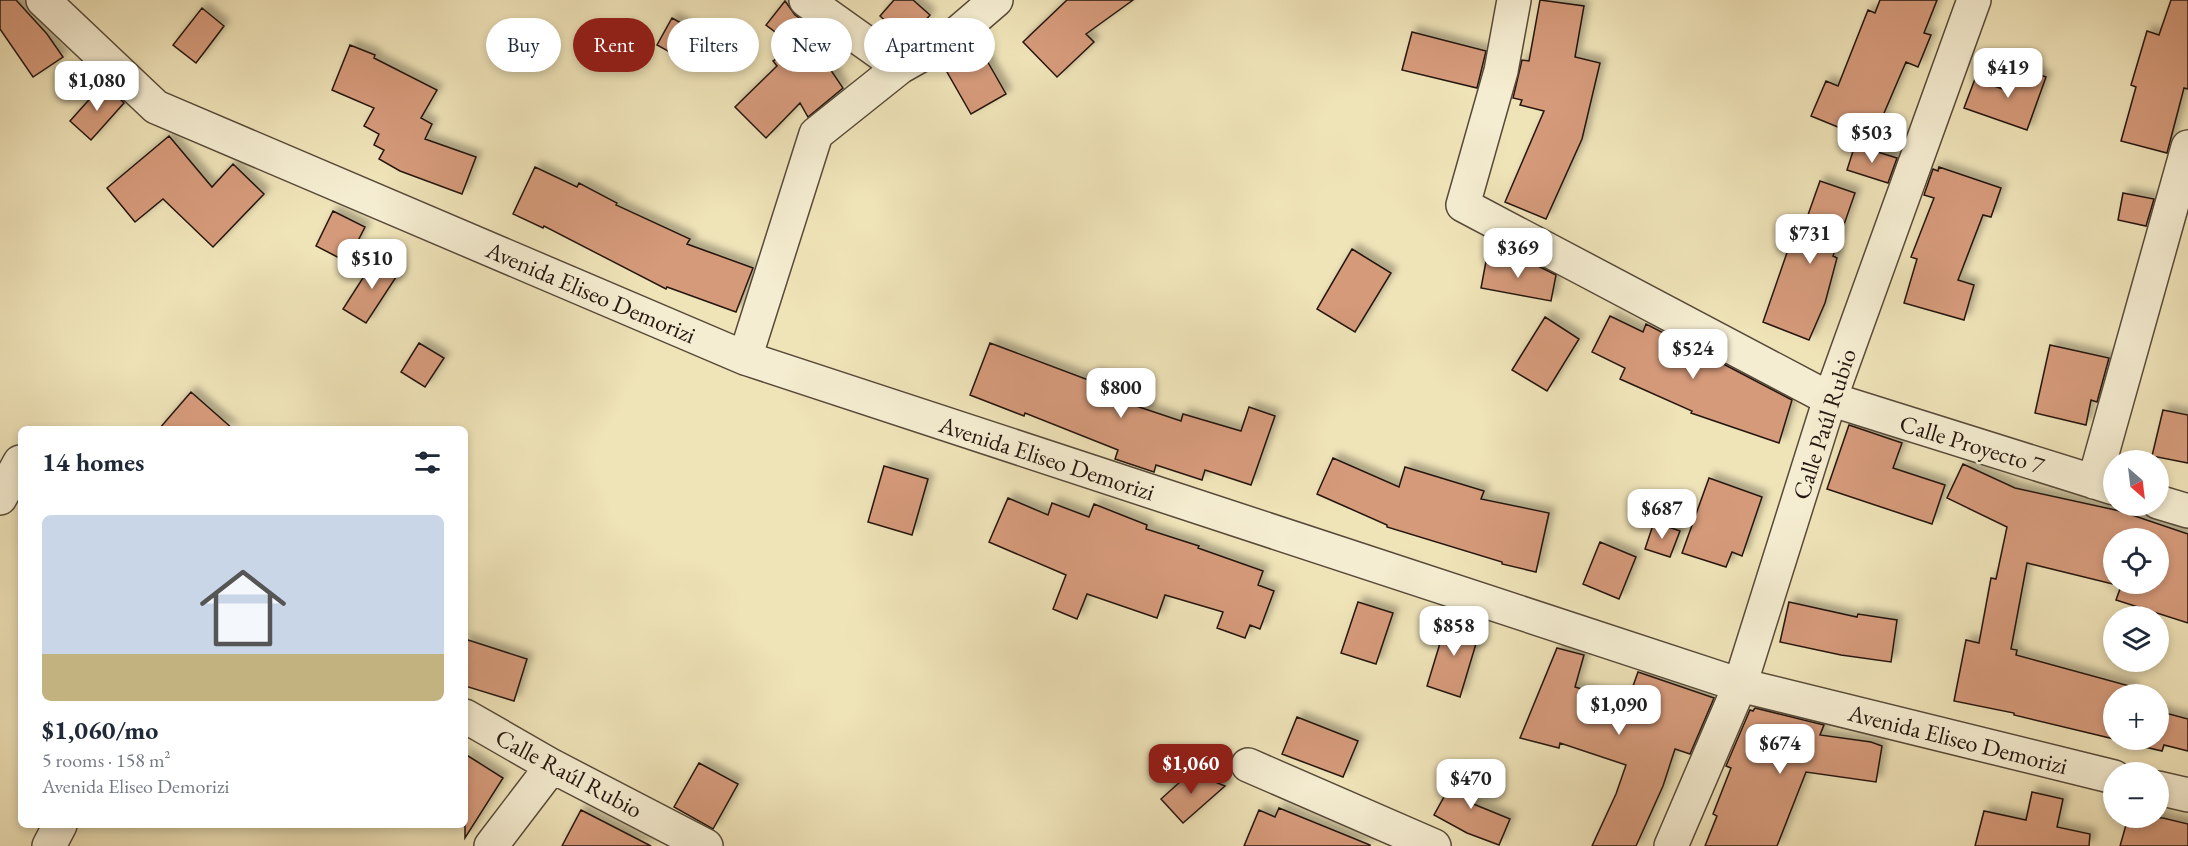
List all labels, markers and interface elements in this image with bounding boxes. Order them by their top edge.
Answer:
chip: Buy [486,18,561,72]
chip: Rent [573,18,655,72]
chip: Filters [667,18,759,72]
chip: New [771,18,852,72]
chip: Apartment [864,18,995,72]
pin: $419 [1972,48,2044,99]
text: $419 [1988,54,2028,80]
pin: $1,080 [48,61,146,112]
text: $1,080 [69,67,125,93]
pin: $503 [1836,113,1908,164]
text: $503 [1852,119,1892,145]
pin: $731 [1774,214,1846,265]
text: $731 [1790,220,1830,246]
pin: $369 [1482,228,1554,279]
street label: Avenida Eliseo Demorizi [481,233,701,350]
text: $369 [1498,234,1538,260]
pin: $510 [336,239,408,290]
text: $510 [352,245,392,271]
pin: $524 [1657,329,1729,380]
text: $524 [1673,335,1713,361]
street label: Calle Paúl Rubio [1785,344,1863,503]
pin: $800 [1085,368,1157,419]
text: $800 [1101,374,1141,400]
street label: Calle Proyecto 7 [1896,407,2048,481]
street label: Avenida Eliseo Demorizi [934,408,1159,508]
text: 14 homes [42,445,144,479]
icon: filters [411,446,444,479]
north arrow [2103,450,2169,516]
map controls [2103,450,2169,828]
pin: $687 [1626,489,1698,540]
text: $687 [1642,495,1682,521]
button: locate [2103,528,2169,594]
icon: home [189,554,297,662]
pin: $858 [1418,606,1490,657]
button: layers [2103,606,2169,672]
text: $858 [1434,612,1474,638]
button: + [2103,684,2169,750]
pin: $1,090 [1570,685,1668,736]
text: $1,090 [1591,691,1647,717]
street label: Avenida Eliseo Demorizi [1844,697,2071,781]
text: $1,060/mo [42,713,158,747]
street label: Calle Raúl Rubio [490,721,648,825]
pin: $674 [1744,724,1816,775]
text: $674 [1760,730,1800,756]
pin: $1,060 [1142,744,1240,795]
text: 5 rooms · 158 m² [42,747,170,773]
text: $1,060 [1163,750,1219,776]
pin: $470 [1435,759,1507,810]
button: − [2103,762,2169,828]
text: $470 [1451,765,1491,791]
text: Avenida Eliseo Demorizi [42,773,229,799]

